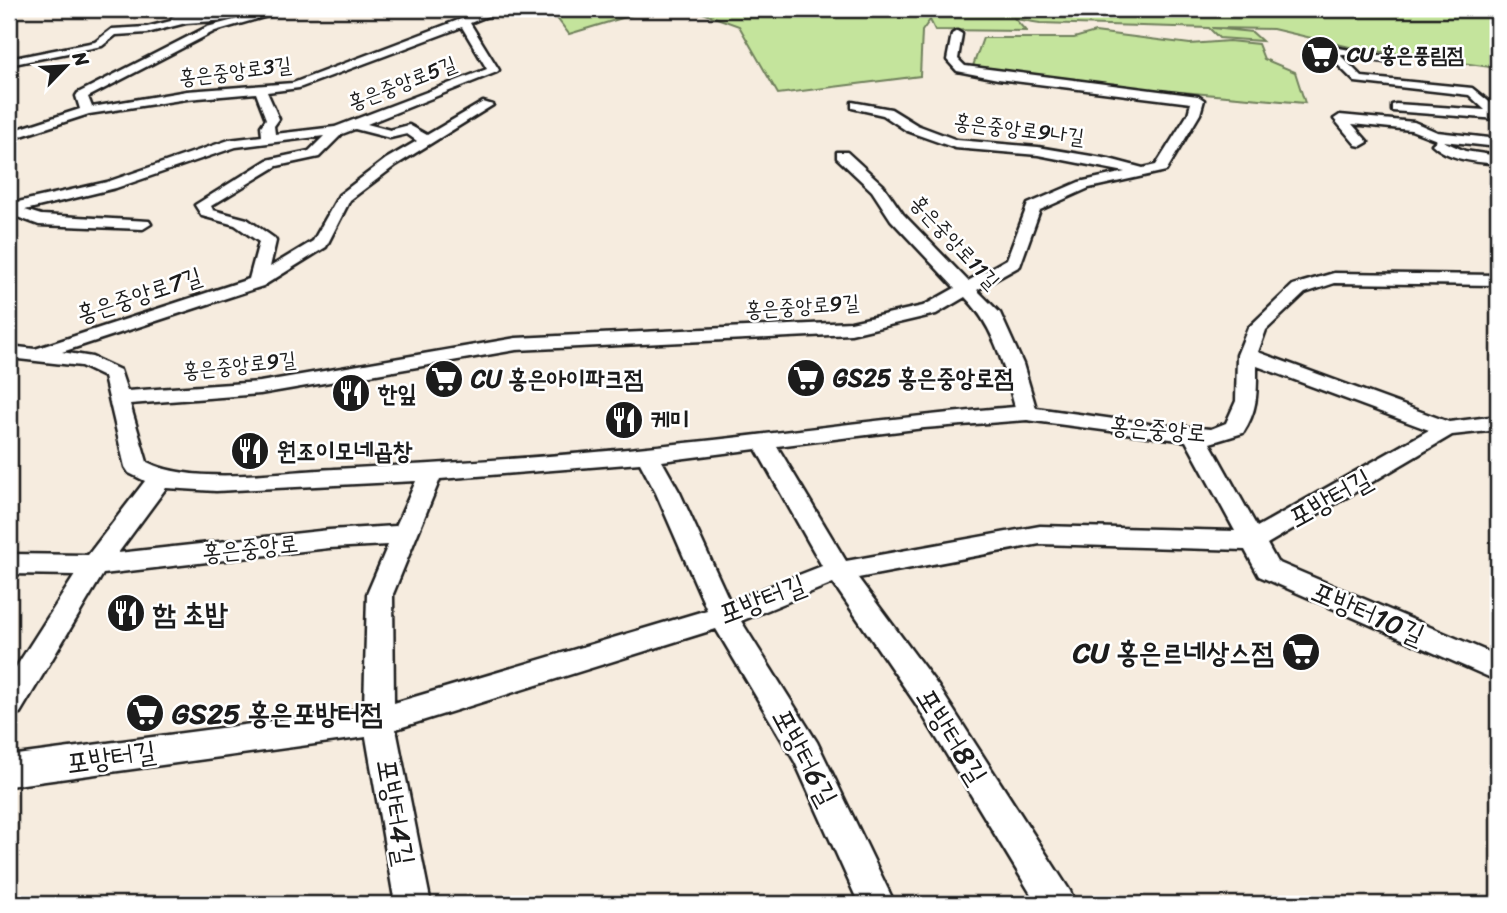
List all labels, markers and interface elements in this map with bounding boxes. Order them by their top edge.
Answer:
north arrow [32,32,102,102]
supermarket icon: CU 홍은풍림점 [1299,34,1341,76]
place label: CU 홍은풍림점 [1346,36,1464,74]
text: N [63,45,99,73]
street label: 홍은중앙로3길 [177,45,293,97]
street label: 홍은중앙로5길 [342,45,462,121]
street label: 홍은중앙로9나길 [952,102,1087,156]
street label: 홍은중앙로11길 [900,185,1010,299]
street label: 홍은중앙로7길 [71,255,207,335]
street label: 홍은중앙로9길 [744,283,860,329]
street label: 홍은중앙로9길 [180,340,298,390]
supermarket icon: GS25 홍은중앙로점 [785,357,827,399]
place label: GS25 홍은중앙로점 [833,357,1014,399]
supermarket icon: CU 홍은아이파크점 [423,358,465,400]
place label: CU 홍은아이파크점 [470,358,643,400]
restaurant icon: 한잎 [330,372,372,414]
place label: 한잎 [377,372,417,414]
restaurant icon: 케미 [603,399,645,441]
place label: 케미 [651,399,690,441]
street label: 홍은중앙로 [1108,404,1208,454]
restaurant icon: 원조이모네곱창 [229,430,271,472]
place label: 원조이모네곱창 [277,430,413,472]
street label: 포방터길 [1279,455,1381,541]
street label: 홍은중앙로 [200,522,300,574]
street label: 포방터길 [711,560,813,638]
street label: 포방터10길 [1303,567,1433,659]
place label: 함 초밥 [152,589,228,638]
restaurant icon: 함 초밥 [105,592,147,634]
place label: CU 홍은르네상스점 [1072,628,1274,677]
supermarket icon: CU 홍은르네상스점 [1280,631,1322,673]
street label: 포방터8길 [903,678,1001,794]
place label: GS25 홍은포방터점 [172,689,383,738]
supermarket icon: GS25 홍은포방터점 [124,692,166,734]
street label: 포방터6길 [758,699,852,815]
street label: 포방터길 [63,726,159,788]
street label: 포방터4길 [363,755,429,869]

